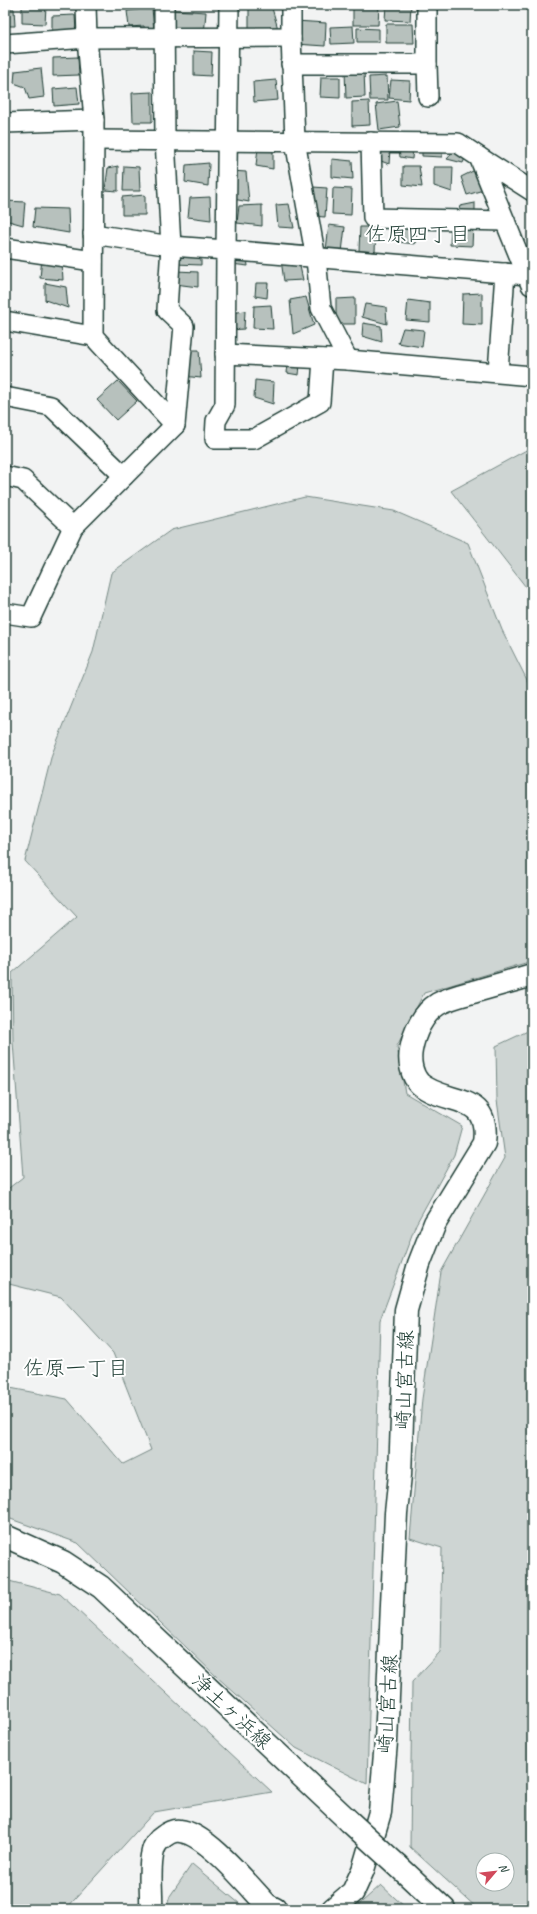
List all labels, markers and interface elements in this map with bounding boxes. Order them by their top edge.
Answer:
district label: 佐原四丁目 [366,221,471,247]
street label: 崎山宮古線 [390,1330,419,1430]
district label: 佐原一丁目 [24,1355,129,1381]
street label: 崎山宮古線 [372,1653,403,1755]
street label: 浄土ヶ浜線 [187,1668,277,1755]
north arrow [475,1852,515,1892]
text: N [496,1861,513,1876]

